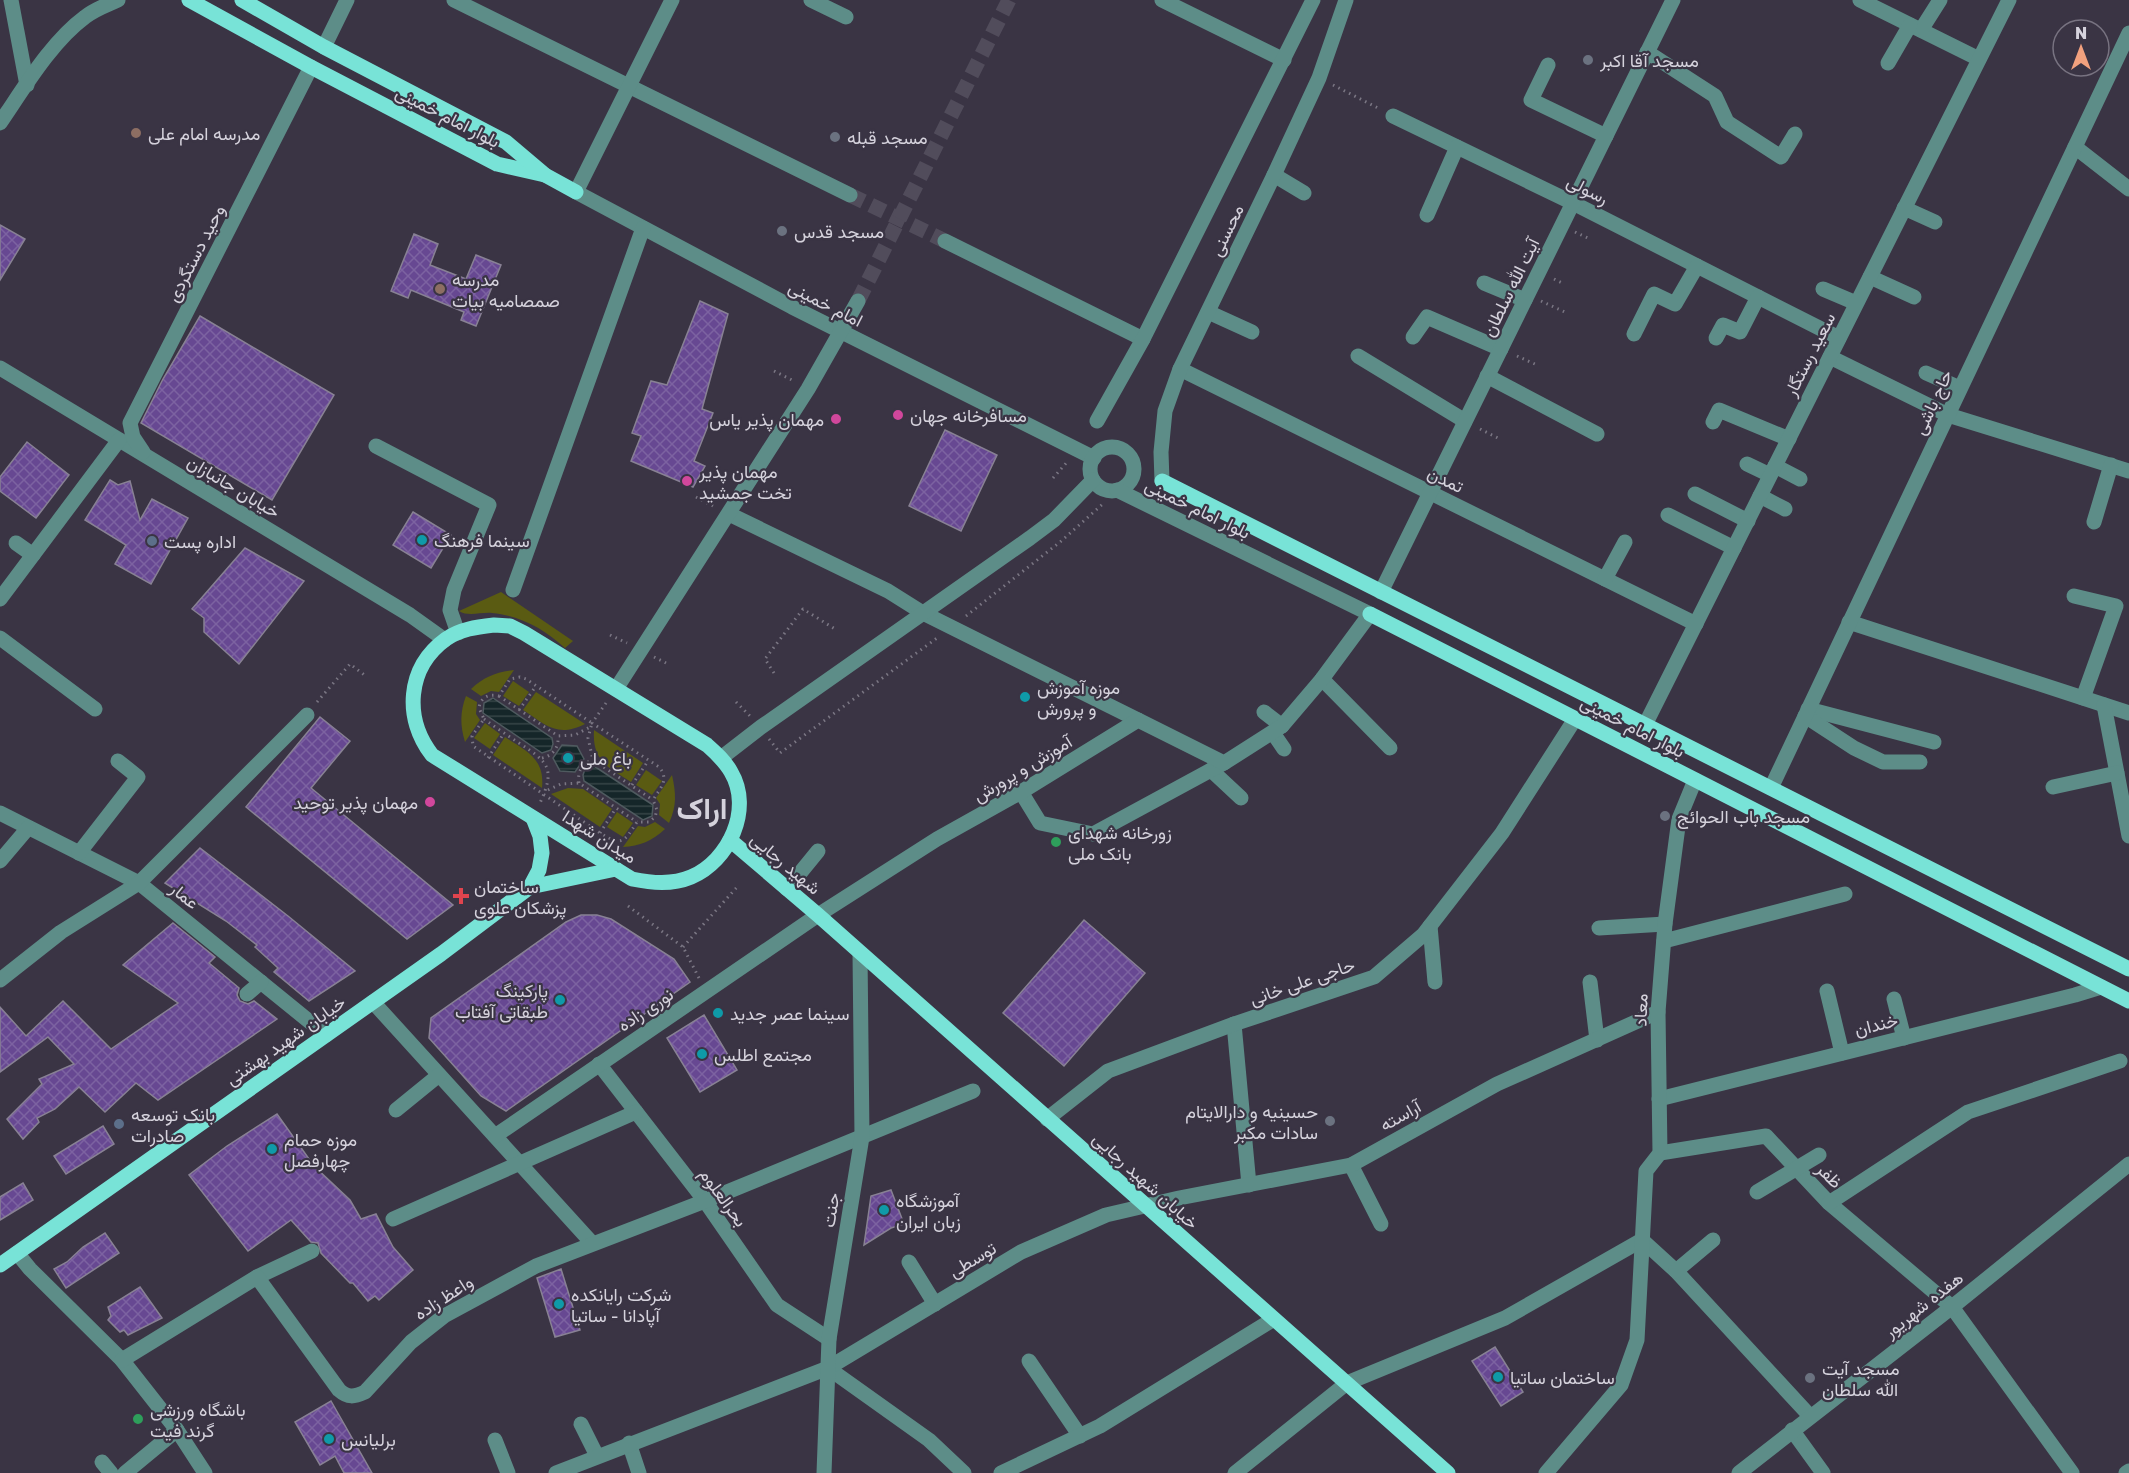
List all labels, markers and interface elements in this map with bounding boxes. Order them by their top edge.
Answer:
north arrow [2051,18,2111,78]
text: N [2075,23,2087,43]
place label: مسجد آقا اکبر [1599,49,1699,72]
marker: مسجد آقا اکبر [1581,53,1595,67]
street label: بلوار امام خمینی [391,80,504,154]
place label: مدرسه امام علی [148,122,260,146]
marker: مدرسه امام علی [129,126,143,140]
place label: مسجد قبله [847,126,928,148]
marker: مسجد قبله [828,130,842,144]
street label: رسولی [1563,169,1613,210]
street label: وحید دستگردی [161,201,230,306]
street label: محسنی [1204,201,1249,260]
place label: مسجد قدس [794,220,884,243]
marker: مسجد قدس [775,224,789,238]
street label: آیت الله سلطان [1477,232,1544,340]
place label: مدرسه صمصامیه بیات [452,268,560,311]
street label: امام خمینی [784,275,867,333]
marker: مدرسه صمصامیه بیات [433,282,447,296]
street label: سعید رستگار [1778,308,1840,401]
street label: حاج باشی [1907,366,1958,439]
place label: مسافرخانه جهان [910,404,1027,427]
place label: مهمان پذیر یاس [709,408,824,432]
marker: مسافرخانه جهان [891,408,905,422]
marker: مهمان پذیر یاس [829,412,843,426]
street label: خیابان جانبازان [183,450,284,523]
place label: مهمان پذیر تخت جمشید [698,460,792,503]
street label: تمدن [1424,461,1468,497]
street label: بلوار امام خمینی [1141,473,1254,545]
marker: مهمان پذیر تخت جمشید [680,474,694,488]
place label: سینما فرهنگ [434,529,530,552]
place label: اداره پست [164,530,236,554]
marker: سینما فرهنگ [415,533,429,547]
marker: اداره پست [145,534,159,548]
place label: موزه آموزش و پرورش [1037,676,1120,721]
marker: موزه آموزش و پرورش [1018,690,1032,704]
street label: بلوار امام خمینی [1576,690,1689,764]
street label: آموزش و پرورش [968,729,1078,808]
place label: باغ ملی [580,747,632,771]
marker: باغ ملی [561,751,575,765]
district label: اراک [676,790,728,827]
place label: مهمان پذیر توحید [293,791,418,815]
marker: مهمان پذیر توحید [423,795,437,809]
street label: میدان شهدا [558,805,641,868]
place label: مسجد باب الحوائج [1677,805,1810,829]
marker: مسجد باب الحوائج [1658,809,1672,823]
place label: زورخانه شهدای بانک ملی [1068,821,1172,865]
street label: شهید رجایی [746,827,826,900]
marker: زورخانه شهدای بانک ملی [1049,835,1063,849]
place label: ساختمان پزشکان علوی [474,875,566,920]
street label: عمار [165,876,204,914]
marker: ساختمان پزشکان علوی [452,887,470,905]
street label: حاجی علی خانی [1246,953,1358,1010]
place label: پارکینگ طبقاتی آفتاب [455,979,548,1023]
street label: نوری زاده [613,982,678,1036]
street label: خیابان شهید بهشتی [221,990,350,1090]
marker: پارکینگ طبقاتی آفتاب [553,993,567,1007]
street label: معاد [1628,993,1652,1027]
place label: سینما عصر جدید [730,1002,849,1025]
marker: سینما عصر جدید [711,1006,725,1020]
street label: خندان [1852,1008,1900,1040]
place label: مجتمع اطلس [714,1043,812,1067]
marker: مجتمع اطلس [695,1047,709,1061]
street label: آراسته [1376,1094,1427,1136]
place label: حسینیه و دارالایتام سادات مکبر [1185,1100,1318,1144]
place label: بانک توسعه صادرات [131,1103,215,1147]
marker: حسینیه و دارالایتام سادات مکبر [1323,1114,1337,1128]
marker: بانک توسعه صادرات [112,1117,126,1131]
street label: خیابان شهید رجایی [1088,1127,1204,1234]
place label: موزه حمام چهارفصل [284,1128,357,1173]
marker: موزه حمام چهارفصل [265,1142,279,1156]
street label: ظفر [1811,1157,1848,1193]
street label: بحرالعلوم [694,1163,753,1232]
place label: آموزشگاه زبان ایران [896,1189,961,1233]
street label: جنت [816,1191,844,1229]
marker: آموزشگاه زبان ایران [877,1203,891,1217]
street label: توسطی [944,1236,1000,1283]
street label: هفده شهریور [1878,1266,1968,1343]
street label: واعظ زاده [409,1270,477,1325]
place label: شرکت رایانکده آپادانا - ساتیا [571,1283,671,1328]
marker: شرکت رایانکده آپادانا - ساتیا [552,1297,566,1311]
place label: مسجد آیت الله سلطان [1822,1357,1900,1400]
place label: ساختمان ساتیا [1510,1366,1615,1388]
marker: ساختمان ساتیا [1491,1370,1505,1384]
marker: مسجد آیت الله سلطان [1803,1371,1817,1385]
place label: باشگاه ورزشی گرند فیت [150,1398,246,1442]
marker: باشگاه ورزشی گرند فیت [131,1412,145,1426]
place label: برلیانس [341,1428,396,1451]
marker: برلیانس [322,1432,336,1446]

